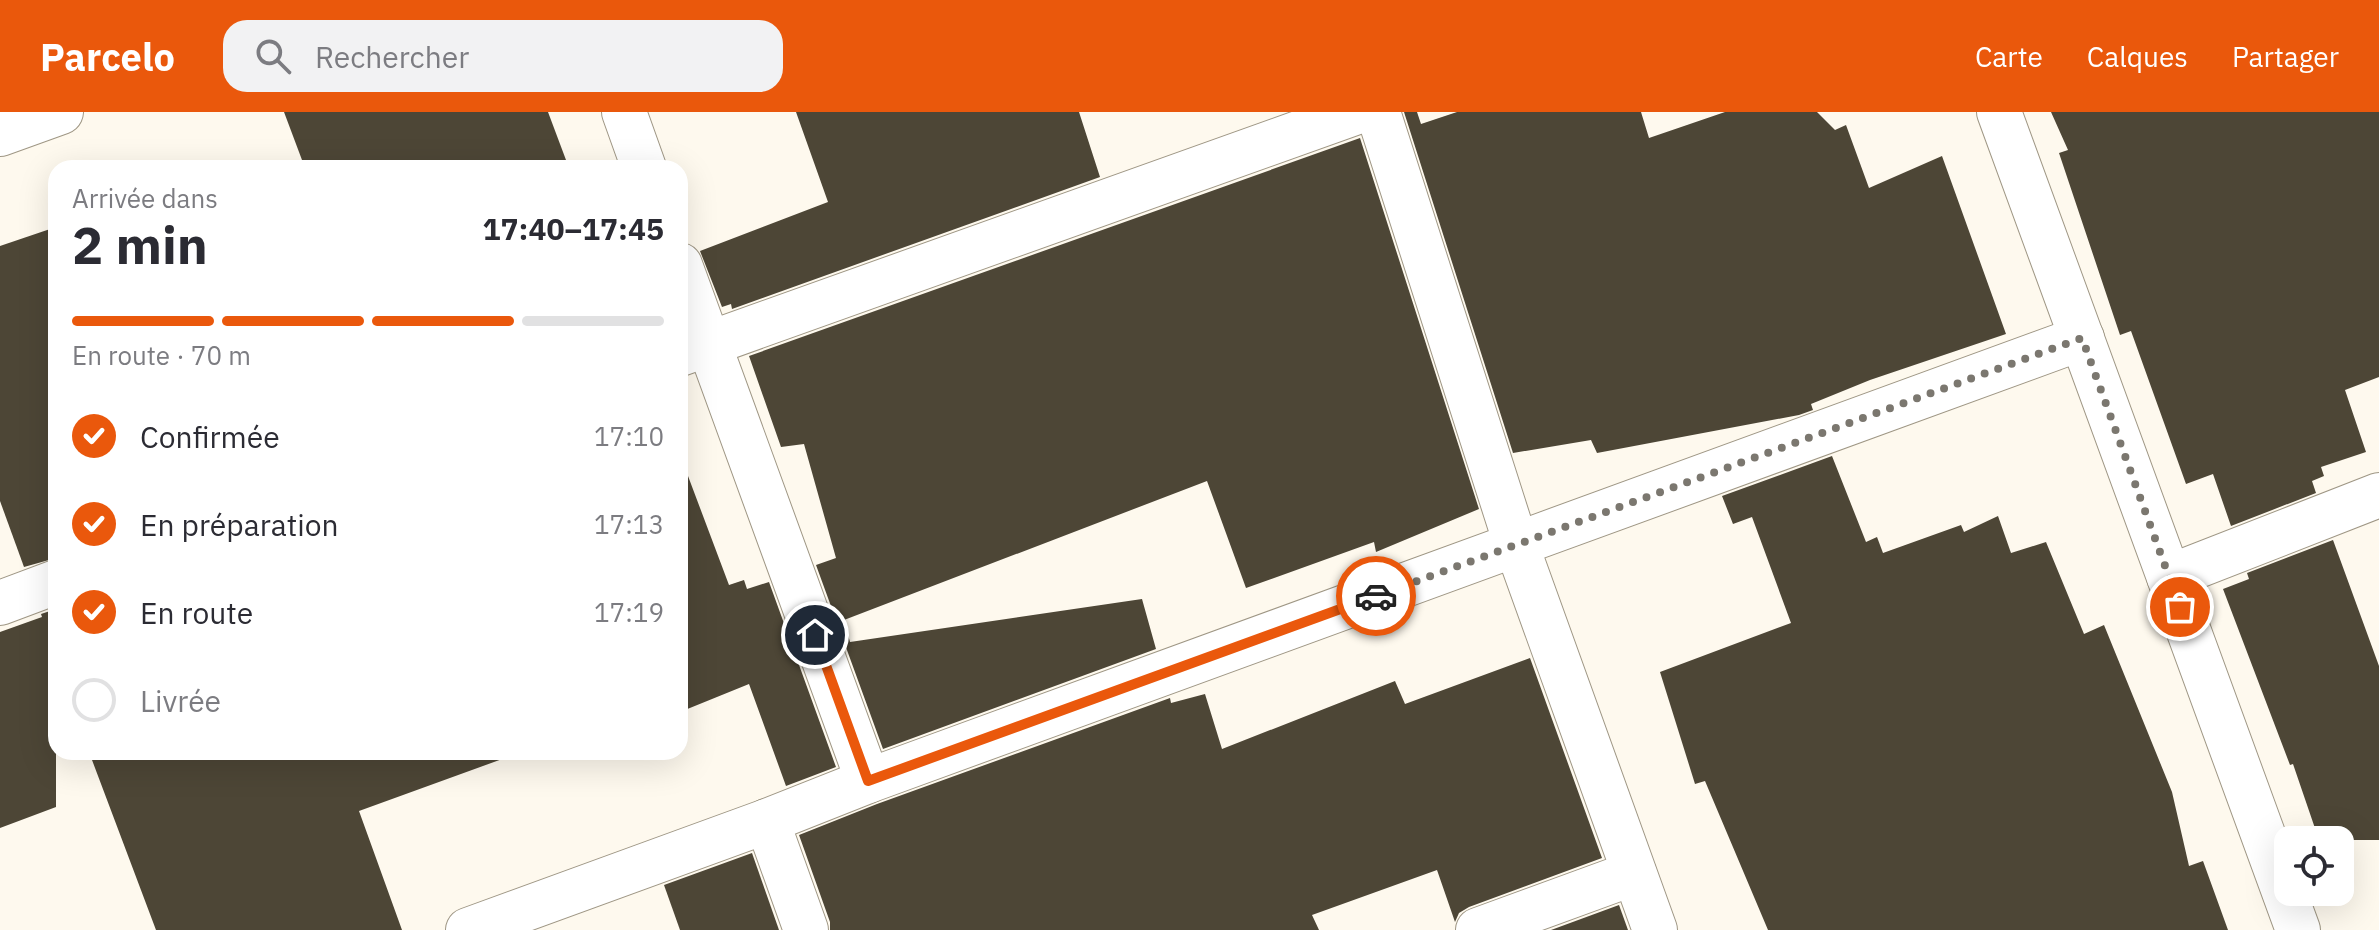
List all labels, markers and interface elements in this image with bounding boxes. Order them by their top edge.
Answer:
search box [223,20,783,92]
text: Parcelo [40,32,175,81]
icon: search [251,34,295,78]
text: Rechercher [315,37,469,76]
text: Carte [1975,38,2043,75]
text: Calques [2087,38,2188,75]
text: Partager [2232,38,2339,75]
text: Arrivée dans [72,181,218,215]
text: 17:40–17:45 [483,209,664,248]
text: 2 min [72,211,208,278]
text: En route · 70 m [72,338,251,372]
icon: check [72,414,116,458]
text: Confirmée [140,417,280,456]
text: 17:10 [594,419,664,453]
icon: check [72,502,116,546]
text: En préparation [140,505,339,544]
text: 17:13 [594,507,664,541]
courier [1336,556,1416,636]
pin [2146,573,2214,641]
icon: car [1354,574,1398,618]
icon: bag [2158,585,2202,629]
icon: check [72,590,116,634]
text: En route [140,593,253,632]
text: 17:19 [594,595,664,629]
pin [781,601,849,669]
icon: home [793,613,837,657]
text: Livrée [140,681,221,720]
map controls [2274,826,2354,906]
button: locate [2274,826,2354,906]

